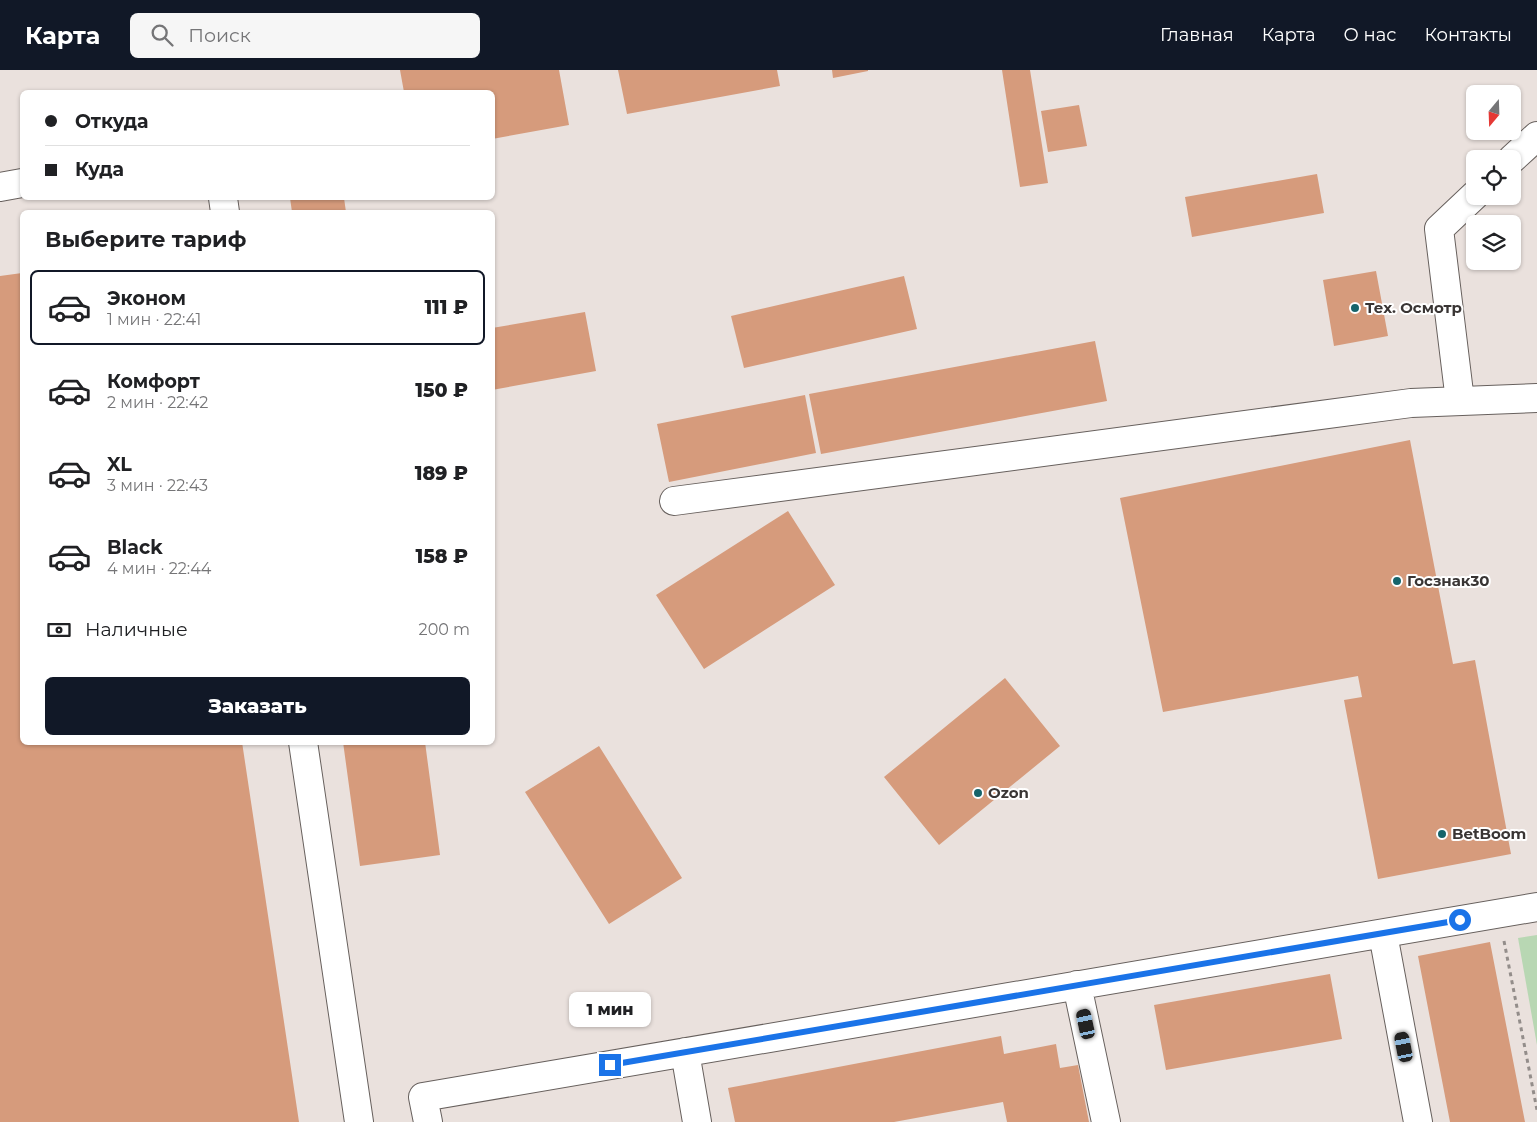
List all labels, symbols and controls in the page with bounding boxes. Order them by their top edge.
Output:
search box [130,13,480,58]
text: Карта [25,21,100,50]
icon: search [148,21,176,49]
text: Поиск [188,24,251,47]
text: Главная [1160,24,1234,46]
text: Карта [1262,24,1316,46]
text: О нас [1344,24,1396,46]
text: Контакты [1424,24,1512,46]
north arrow [1466,85,1521,140]
map controls [1466,85,1521,270]
text: Откуда [75,110,149,133]
button: locate [1466,150,1521,205]
text: Куда [75,158,124,181]
button: layers [1466,215,1521,270]
text: Выберите тариф [45,226,246,253]
icon: car [47,285,92,330]
text: Эконом [107,287,186,310]
text: 111 ₽ [424,296,468,319]
place label: Тех. Осмотр [1365,298,1462,317]
marker: Тех. Осмотр [1349,302,1361,314]
text: 1 мин · 22:41 [107,310,201,329]
icon: car [47,368,92,413]
text: Комфорт [107,370,200,393]
text: 150 ₽ [415,379,468,402]
text: 2 мин · 22:42 [107,393,208,412]
icon: car [47,451,92,496]
text: XL [107,453,132,476]
text: 189 ₽ [415,462,468,485]
text: 3 мин · 22:43 [107,476,208,495]
icon: car [47,534,92,579]
text: Black [107,536,163,559]
text: 158 ₽ [416,545,468,568]
text: 4 мин · 22:44 [107,559,211,578]
place label: Госзнак30 [1407,571,1490,590]
marker: Госзнак30 [1391,575,1403,587]
icon: cash [45,616,73,644]
text: Наличные [85,618,188,641]
text: 200 m [419,620,470,639]
button: Заказать [45,677,470,735]
place label: Ozon [988,783,1029,802]
marker: Ozon [972,787,984,799]
place label: BetBoom [1452,824,1526,843]
marker: BetBoom [1436,828,1448,840]
route start [1449,909,1471,931]
callout: 1 мин [569,992,651,1028]
text: 1 мин [586,1000,634,1019]
car [1075,1008,1096,1040]
car [1393,1031,1414,1063]
route end [599,1054,621,1076]

